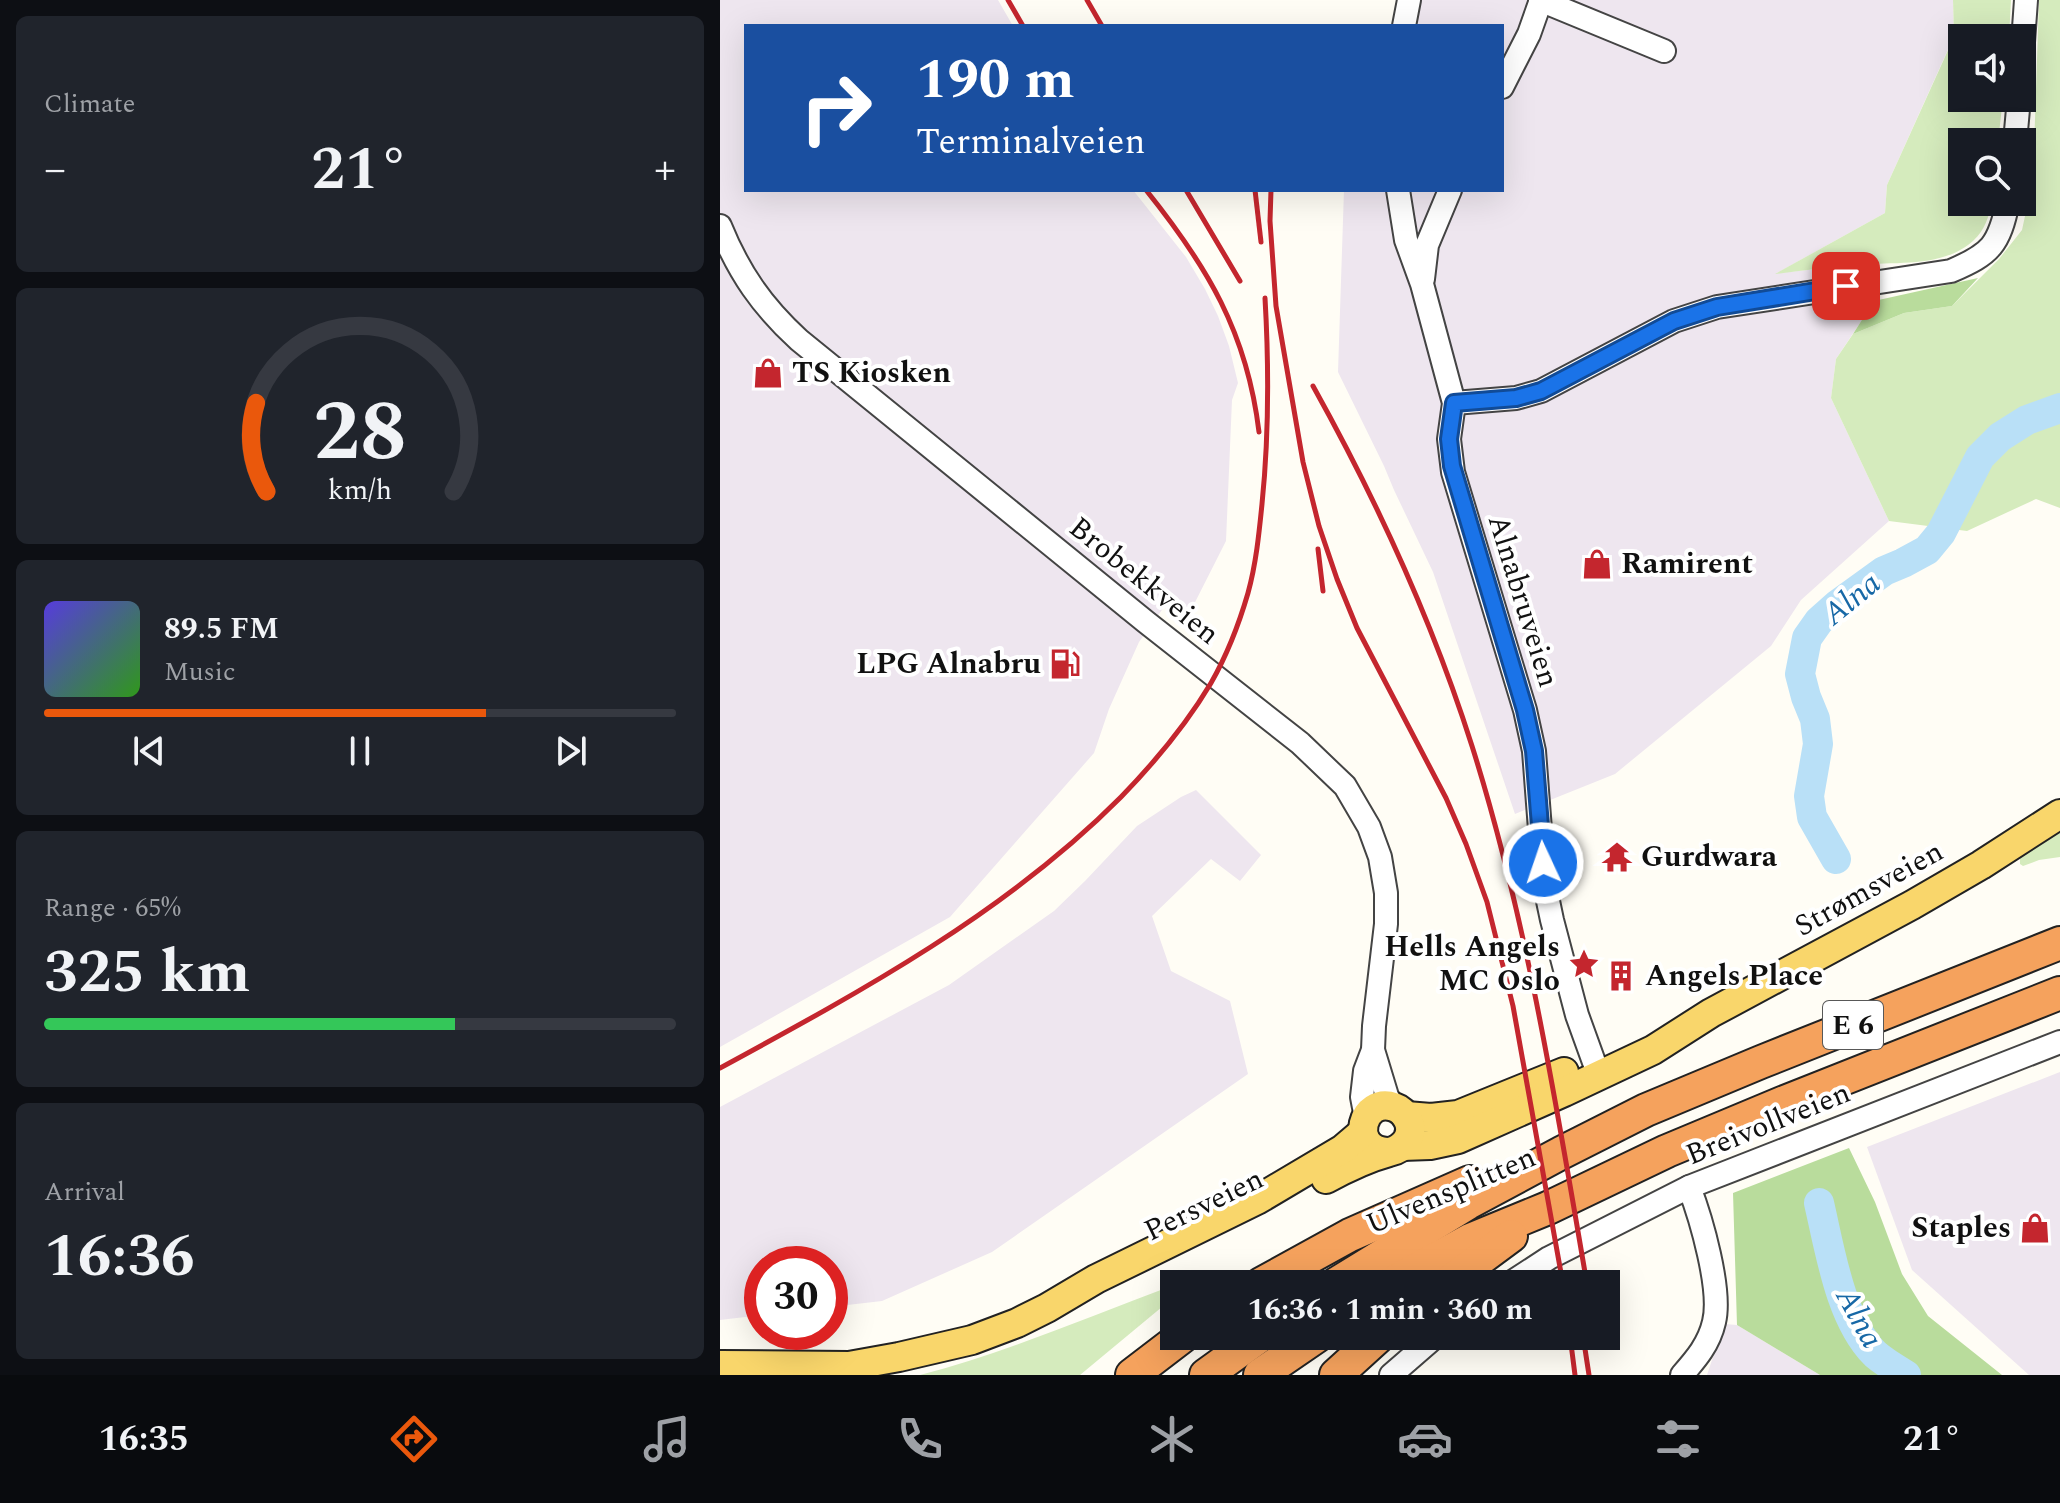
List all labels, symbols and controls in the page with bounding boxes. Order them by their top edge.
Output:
map controls [1948,24,2036,216]
button: sound [1948,24,2036,112]
text: 190 m [916,38,1075,123]
icon: right [784,56,888,160]
text: Climate [44,84,135,124]
text: Terminalveien [916,115,1145,170]
text: 21° [311,124,409,216]
button: search [1948,128,2036,216]
text: − [44,136,66,203]
text: + [654,136,676,203]
pin [1812,252,1880,320]
icon: arrive [1824,264,1868,308]
place label: TS Kiosken [792,350,951,396]
shop icon: TS Kiosken [751,356,785,390]
text: 28 [313,369,407,496]
text: km/h [328,469,392,512]
street label: Brobekkveien [1059,506,1229,656]
street label: Alnabruveien [1475,509,1571,693]
place label: Ramirent [1621,541,1753,587]
shop icon: Ramirent [1580,547,1614,581]
water label: Alna [1811,560,1892,639]
text: 89.5 FM [164,606,279,652]
place label: LPG Alnabru [856,641,1041,687]
fuel station icon: LPG Alnabru [1048,647,1082,681]
text: Music [164,652,235,692]
icon: previous [127,729,171,773]
icon: pause [338,729,382,773]
icon: next [549,729,593,773]
position arrow [1501,821,1585,905]
street label: Strømsveien [1786,829,1952,949]
place label: Gurdwara [1641,834,1778,880]
temple icon: Gurdwara [1600,840,1634,874]
text: Range · 65% [44,888,181,928]
place label: Hells Angels MC Oslo [1384,924,1560,1004]
text: 325 km [44,927,250,1019]
place icon: Hells Angels MC Oslo [1567,947,1601,981]
place label: Angels Place [1645,953,1823,999]
building icon: Angels Place [1604,959,1638,993]
road number: E 6 [1823,1001,1883,1049]
street label: Breivollveien [1679,1070,1857,1178]
street label: Ulvensplitten [1359,1135,1543,1247]
street label: Persveien [1136,1156,1272,1254]
text: Arrival [44,1172,125,1212]
place label: Staples [1911,1205,2011,1251]
text: 16:36 [44,1211,195,1303]
shop icon: Staples [2018,1211,2052,1245]
speed limit sign: 30 [744,1246,848,1350]
water label: Alna [1822,1278,1896,1357]
text: 16:36 · 1 min · 360 m [1247,1287,1533,1333]
icon: directions [386,1411,442,1467]
icon: music [639,1411,695,1467]
icon: phone [892,1411,948,1467]
icon: climate [1144,1411,1200,1467]
icon: car [1397,1411,1453,1467]
icon: filters [1650,1411,1706,1467]
text: 16:35 [98,1412,189,1467]
text: 21° [1903,1412,1962,1467]

